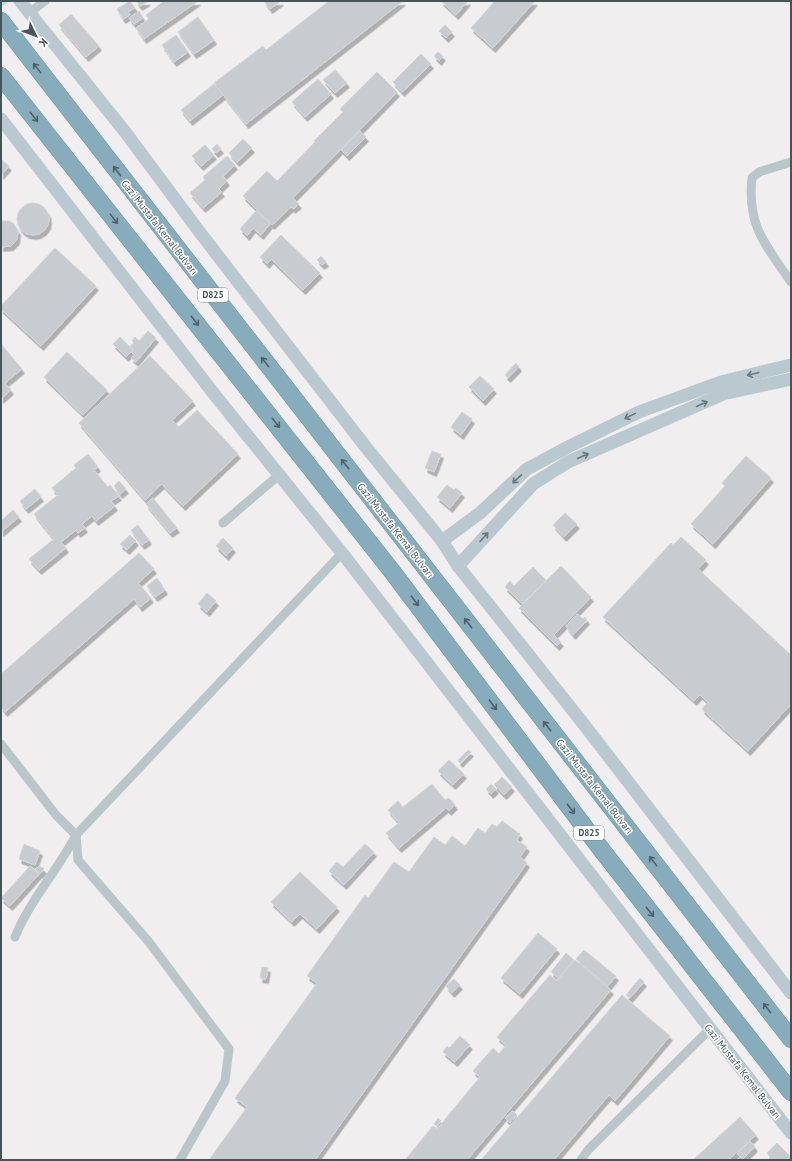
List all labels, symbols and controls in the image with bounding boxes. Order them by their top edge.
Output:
north arrow [16,16,56,56]
text: K [36,36,51,50]
one-way arrow [32,63,41,74]
one-way arrow [30,112,38,123]
one-way arrow [112,165,121,176]
street label: Gazi Mustafa Kemal Bulvarı [118,177,201,277]
one-way arrow [110,214,119,225]
road number: D825 [198,288,228,302]
one-way arrow [191,316,199,327]
one-way arrow [261,356,270,367]
one-way arrow [747,371,760,379]
one-way arrow [696,400,708,407]
one-way arrow [625,413,637,420]
one-way arrow [271,418,280,429]
one-way arrow [576,451,588,459]
one-way arrow [341,459,349,470]
one-way arrow [512,474,522,483]
street label: Gazi Mustafa Kemal Bulvarı [354,480,437,580]
one-way arrow [479,532,488,542]
one-way arrow [411,595,419,606]
one-way arrow [463,618,472,629]
one-way arrow [489,699,497,710]
one-way arrow [543,720,552,731]
street label: Gazi Mustafa Kemal Bulvarı [553,736,636,836]
one-way arrow [567,803,575,814]
road number: D825 [574,826,604,840]
one-way arrow [649,856,657,867]
one-way arrow [646,906,654,917]
one-way arrow [763,1003,771,1014]
street label: Gazi Mustafa Kemal Bulvarı [701,1021,784,1121]

